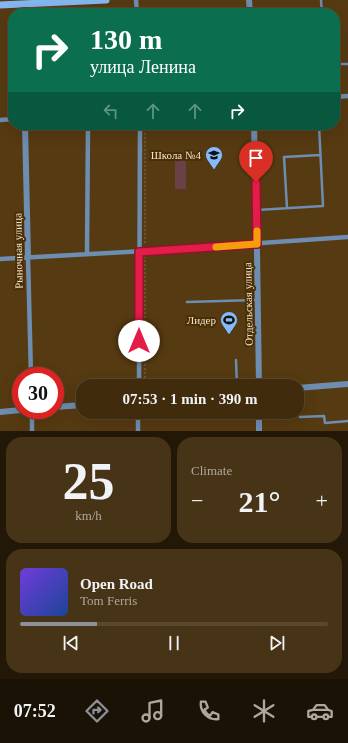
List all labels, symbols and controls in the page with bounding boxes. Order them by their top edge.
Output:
icon: right [24,24,76,76]
text: 130 m [90,24,162,55]
text: улица Ленина [90,57,196,77]
icon: left [100,100,122,122]
icon: ahead [142,100,164,122]
icon: ahead [184,100,206,122]
icon: right [226,100,248,122]
pin [239,141,273,182]
school or university icon: Школа №4 [204,145,224,170]
icon: arrive [245,147,267,169]
place label: Школа №4 [151,149,201,161]
street label: Рыночная улица [11,213,25,289]
street label: Отдельская улица [241,262,255,346]
sports icon: Лидер [219,310,239,335]
place label: Лидер [187,314,216,326]
position arrow [118,320,160,362]
speed limit sign: 30 [12,367,64,419]
text: 07:53 · 1 min · 390 m [123,391,258,407]
text: 25 [63,453,115,510]
text: Climate [191,463,232,478]
text: 21° [239,485,281,518]
text: − [191,488,203,513]
text: + [316,488,328,513]
text: km/h [75,508,102,523]
text: Open Road [80,576,153,592]
text: Tom Ferris [80,593,137,608]
icon: previous [60,632,82,654]
icon: pause [163,632,185,654]
icon: next [266,632,288,654]
icon: directions [83,697,111,725]
icon: music [139,697,167,725]
icon: phone [195,697,223,725]
icon: climate [250,697,278,725]
icon: car [306,697,334,725]
text: 07:52 [14,701,56,721]

